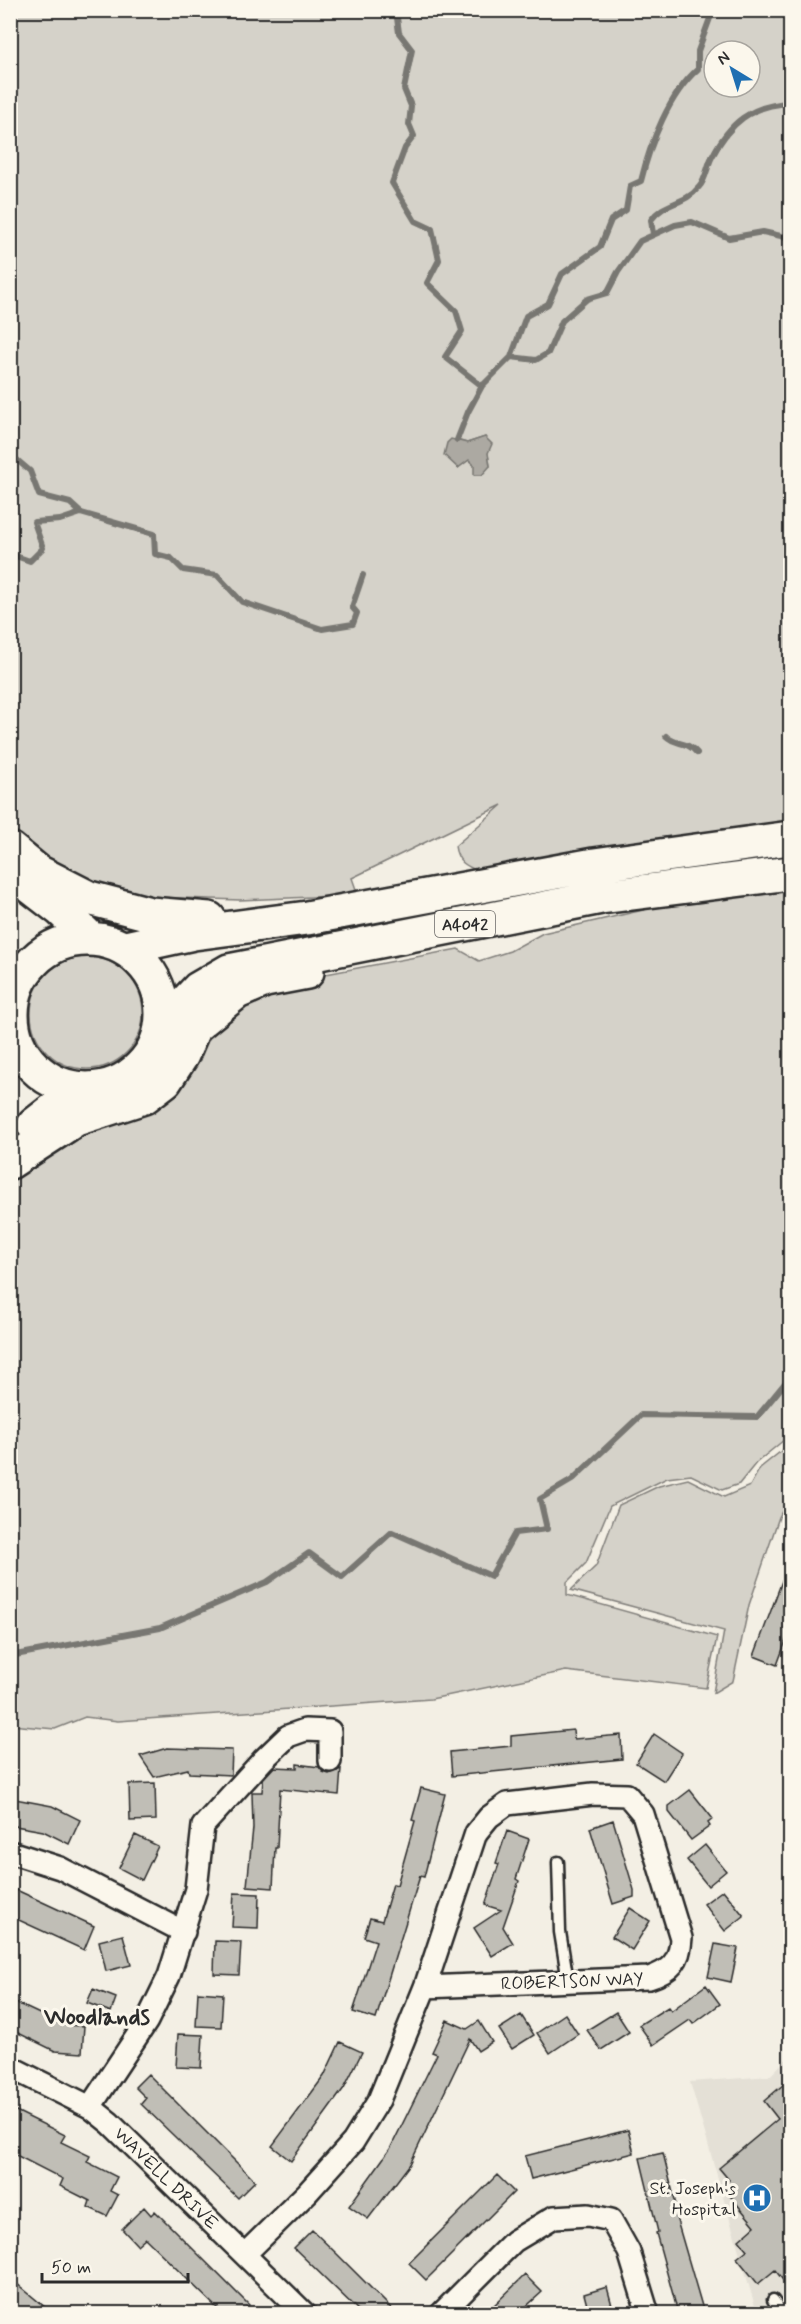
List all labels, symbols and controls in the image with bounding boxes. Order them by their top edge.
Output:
north arrow [702,39,762,99]
text: N [713,47,734,70]
road number: A4042 [435,911,495,937]
street label: ROBERTSON WAY [500,1968,644,1996]
district label: Woodlands [43,2002,150,2033]
street label: WAVELL DRIVE [108,2122,223,2236]
place label: St. Joseph's Hospital [649,2177,736,2222]
hospital icon: St. Joseph's Hospital [741,2182,773,2214]
scale bar [42,2246,188,2284]
text: 50 m [51,2256,91,2280]

